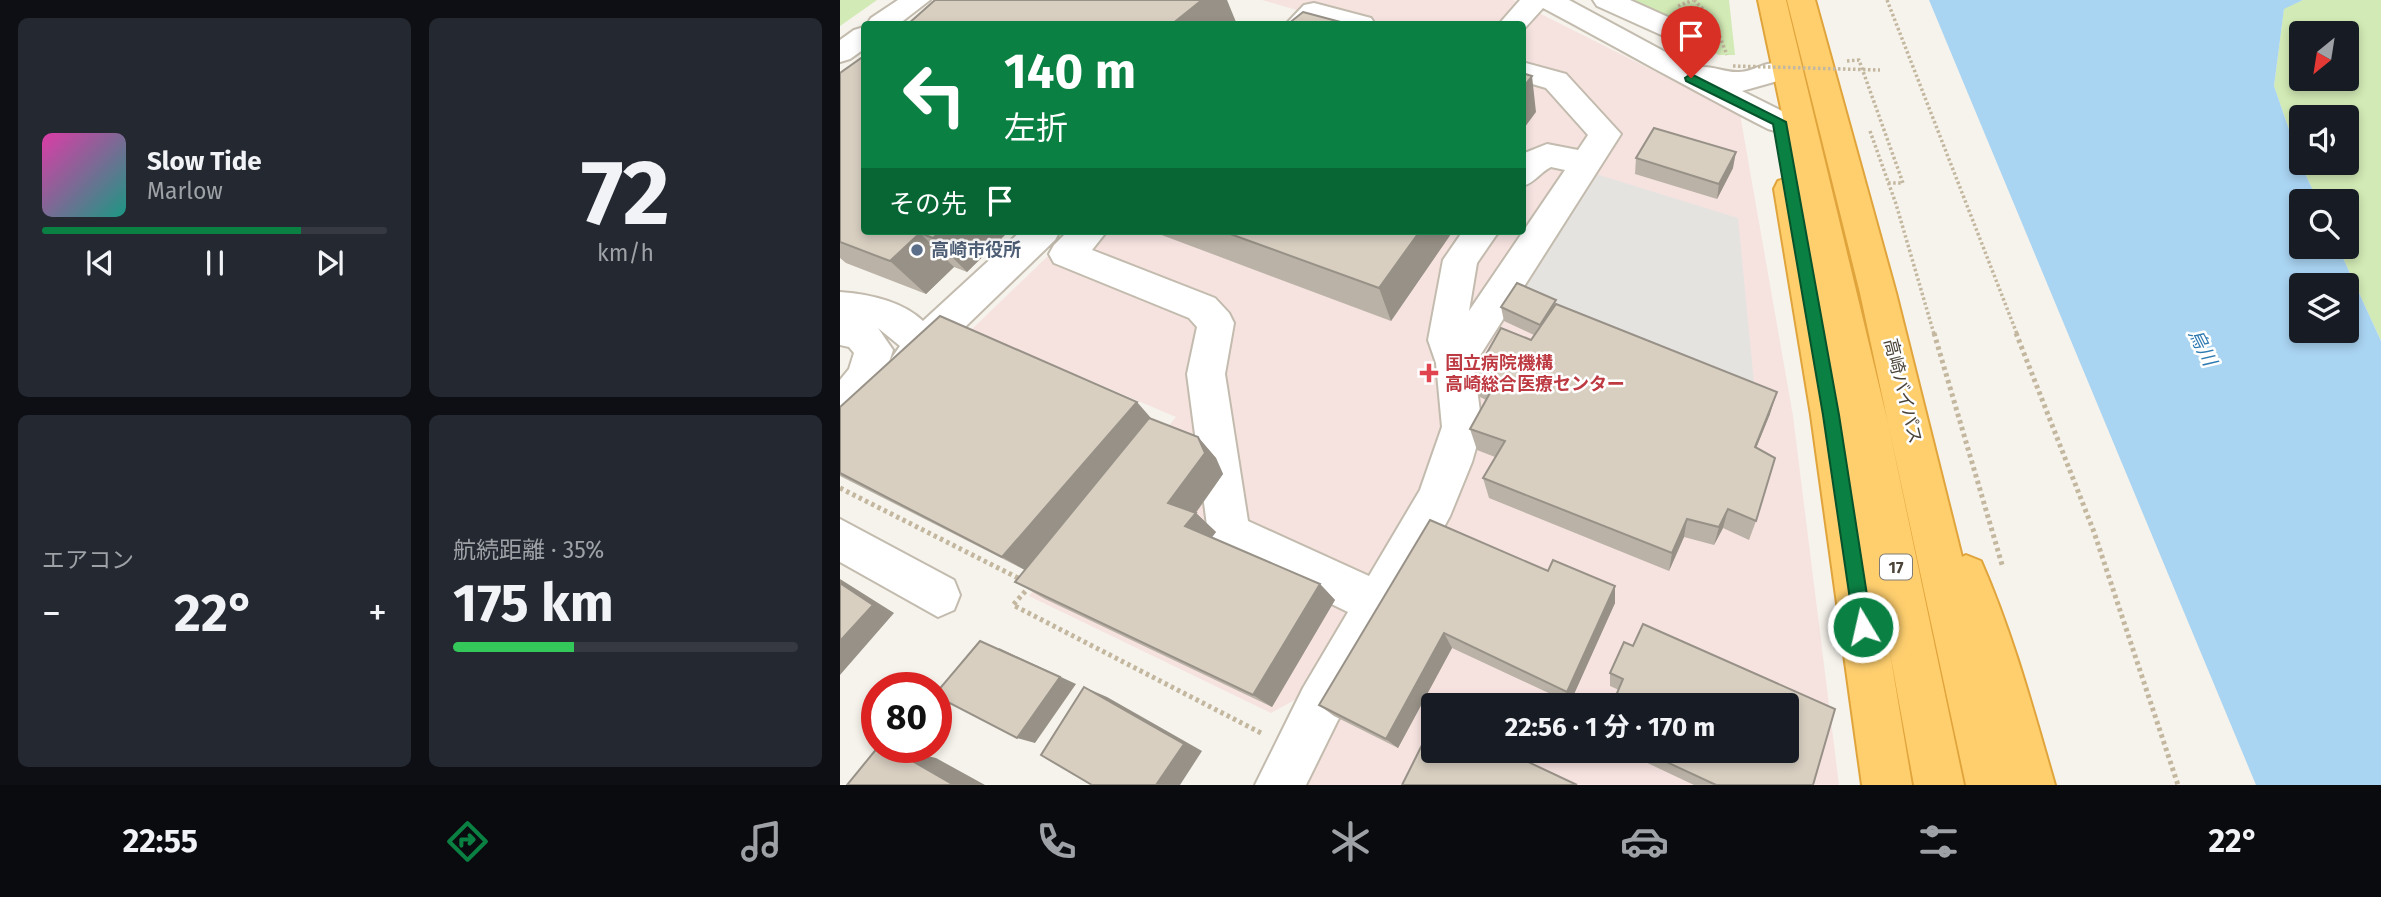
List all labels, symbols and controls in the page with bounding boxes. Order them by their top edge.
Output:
pin [1661,6,1721,78]
icon: arrive [1672,17,1710,55]
north arrow [2289,21,2359,91]
map controls [2289,21,2359,343]
text: 140 m [1004,42,1136,101]
icon: left [889,49,980,140]
button: sound [2289,105,2359,175]
text: 左折 [1004,109,1068,147]
text: 72 [581,139,670,248]
text: Slow Tide [147,146,262,177]
text: Marlow [147,177,223,205]
icon: arrive [981,182,1019,220]
text: その先 [889,189,967,220]
button: search [2289,189,2359,259]
text: km/h [597,239,654,267]
place label: 高崎市役所 [931,239,1021,261]
marker: 高崎市役所 [909,242,925,258]
icon: previous [81,244,119,282]
icon: pause [196,244,234,282]
icon: next [311,244,349,282]
button: layers [2289,273,2359,343]
water label: 烏川 [2184,325,2222,371]
street label: 高崎バイパス [1879,336,1927,446]
place label: 国立病院機構 高崎総合医療センター [1445,352,1625,395]
marker: 国立病院機構 高崎総合医療センター [1419,363,1439,383]
text: 航続距離 · 35% [453,536,604,564]
text: エアコン [42,546,134,574]
road number: 17 [1880,554,1912,580]
text: 175 km [453,572,614,635]
text: 22° [174,582,255,645]
text: − [42,590,61,636]
text: + [368,590,387,636]
position arrow [1826,590,1900,664]
speed limit sign: 80 [861,672,952,763]
text: 22:56 · 1 分 · 170 m [1505,712,1715,743]
icon: directions [443,817,492,866]
icon: music [737,817,786,866]
icon: phone [1032,817,1081,866]
icon: climate [1326,817,1375,866]
icon: car [1620,817,1669,866]
icon: filters [1914,817,1963,866]
text: 22:55 [123,822,198,860]
text: 22° [2209,822,2258,860]

